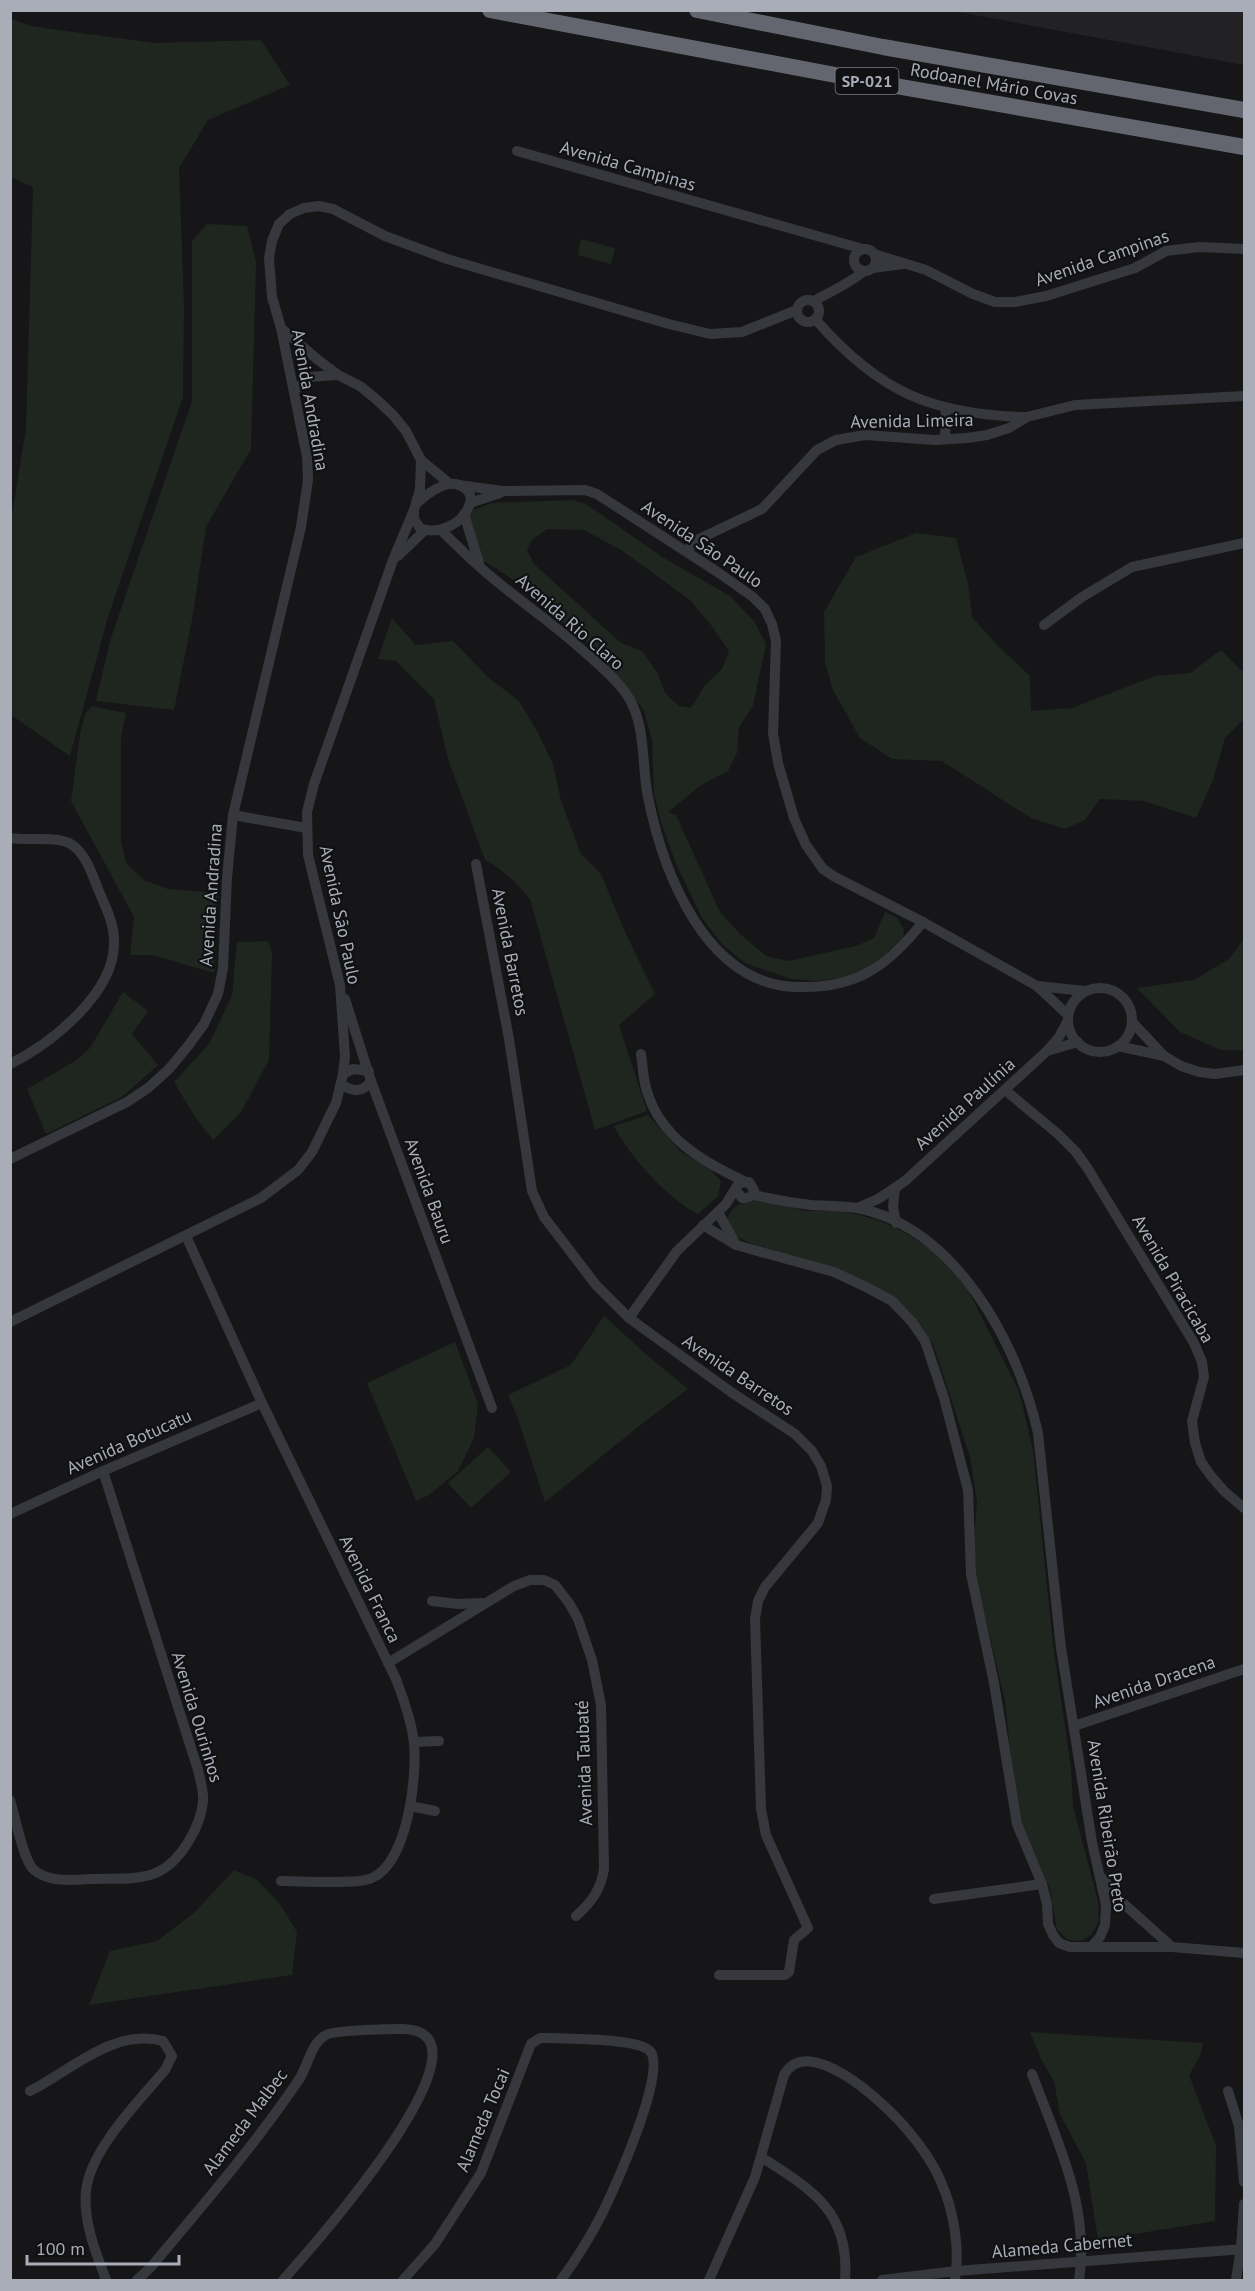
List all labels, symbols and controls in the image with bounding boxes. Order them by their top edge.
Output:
street label: Rodoanel Mário Covas [909,57,1080,110]
road number: SP-021 [836,68,898,94]
street label: Avenida Campinas [558,135,699,196]
street label: Avenida Campinas [1032,224,1172,291]
street label: Avenida Andradina [287,327,334,473]
street label: Avenida Limeira [850,408,974,433]
street label: Avenida São Paulo [637,494,767,593]
street label: Avenida Rio Claro [512,568,629,675]
street label: Avenida Andradina [194,823,227,967]
street label: Avenida São Paulo [315,843,366,986]
street label: Avenida Barretos [487,886,534,1018]
street label: Avenida Paulínia [910,1052,1020,1155]
street label: Avenida Bauru [400,1135,459,1247]
street label: Avenida Piracicaba [1127,1211,1219,1347]
street label: Avenida Barretos [678,1329,798,1420]
street label: Avenida Botucatu [63,1404,195,1479]
street label: Avenida Franca [334,1531,406,1646]
street label: Avenida Ourinhos [167,1649,228,1785]
street label: Avenida Dracena [1090,1650,1218,1713]
street label: Avenida Taubaté [570,1700,597,1826]
street label: Avenida Ribeirão Preto [1082,1738,1133,1914]
street label: Alameda Malbec [197,2064,292,2179]
street label: Alameda Tocai [450,2064,515,2175]
scale bar [27,2228,178,2266]
street label: Alameda Cabernet [991,2228,1133,2263]
text: 100 m [36,2237,85,2260]

